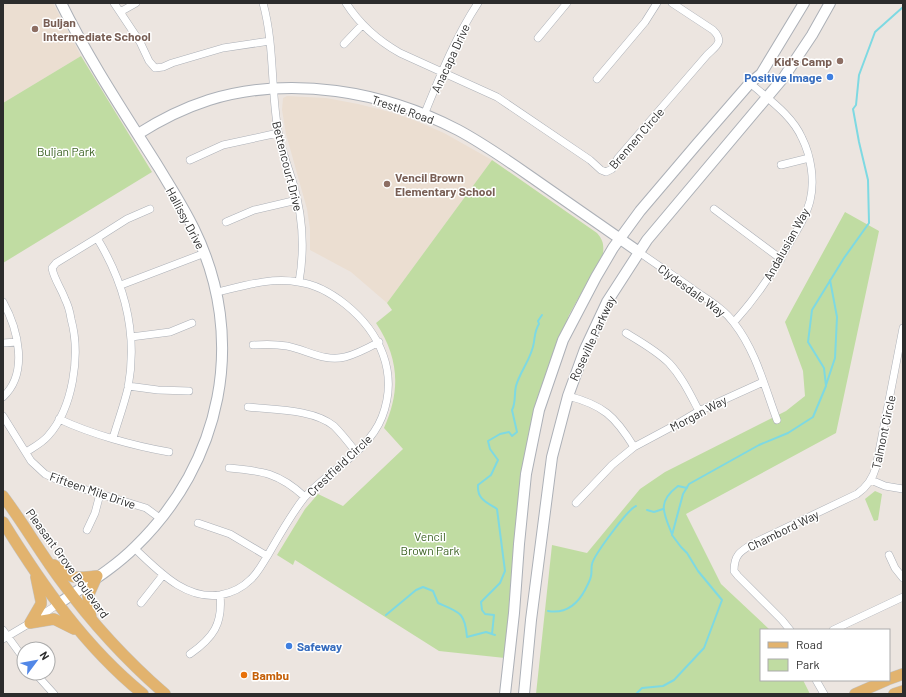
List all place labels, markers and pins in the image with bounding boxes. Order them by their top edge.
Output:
place label: Buljan Intermediate School [43,15,151,43]
marker: Buljan Intermediate School [30,24,40,34]
place label: Kid's Camp [774,54,832,68]
marker: Kid's Camp [835,56,845,66]
place label: Positive Image [744,70,822,84]
marker: Positive Image [825,72,835,82]
place label: Vencil Brown Elementary School [395,170,495,198]
marker: Vencil Brown Elementary School [382,179,392,189]
place label: Safeway [297,639,342,653]
marker: Safeway [284,641,294,651]
place label: Bambu [252,668,289,682]
marker: Bambu [239,670,249,680]

